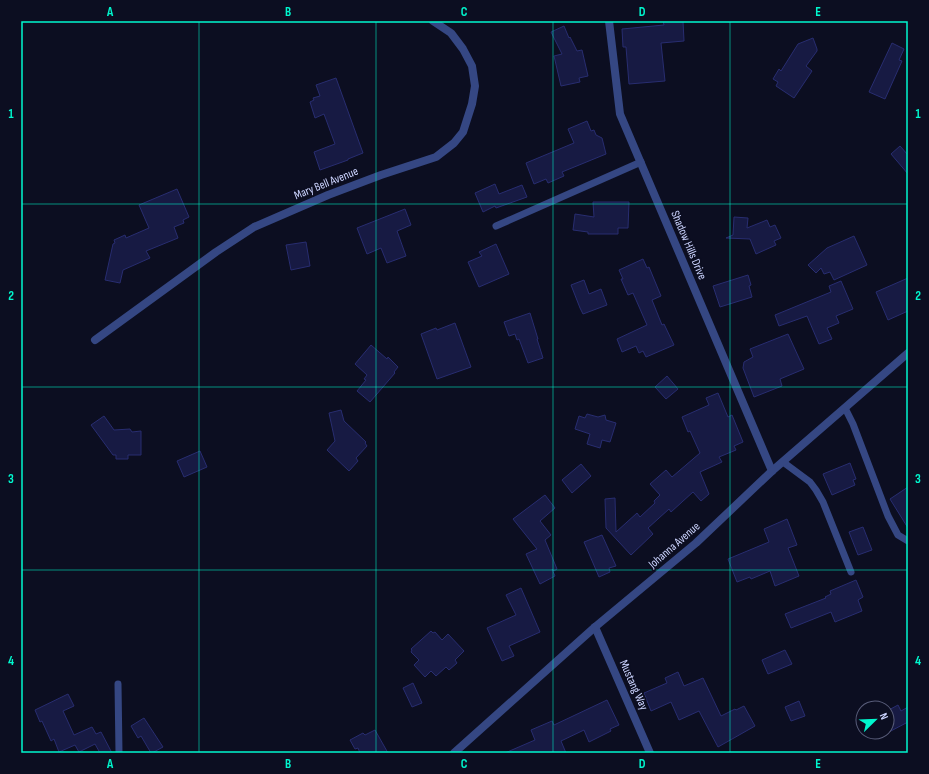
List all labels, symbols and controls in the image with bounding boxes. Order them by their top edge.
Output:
text: A [106,4,114,20]
text: B [285,4,291,20]
text: C [461,4,468,20]
text: D [639,4,646,20]
text: E [815,4,821,20]
text: 1 [8,106,14,122]
text: 1 [915,106,921,122]
street label: Mary Bell Avenue [292,164,361,203]
street label: Shadow Hills Drive [667,208,710,282]
text: 2 [8,288,14,304]
text: 2 [915,288,921,304]
text: 3 [8,471,14,487]
text: 3 [915,471,921,487]
street label: Johanna Avenue [645,519,703,572]
text: 4 [8,653,14,669]
text: 4 [915,653,921,669]
street label: Mustang Way [616,658,651,713]
north arrow [855,700,895,740]
text: N [877,711,891,722]
text: A [106,756,114,772]
text: B [285,756,291,772]
text: C [461,756,468,772]
text: D [639,756,646,772]
text: E [815,756,821,772]

